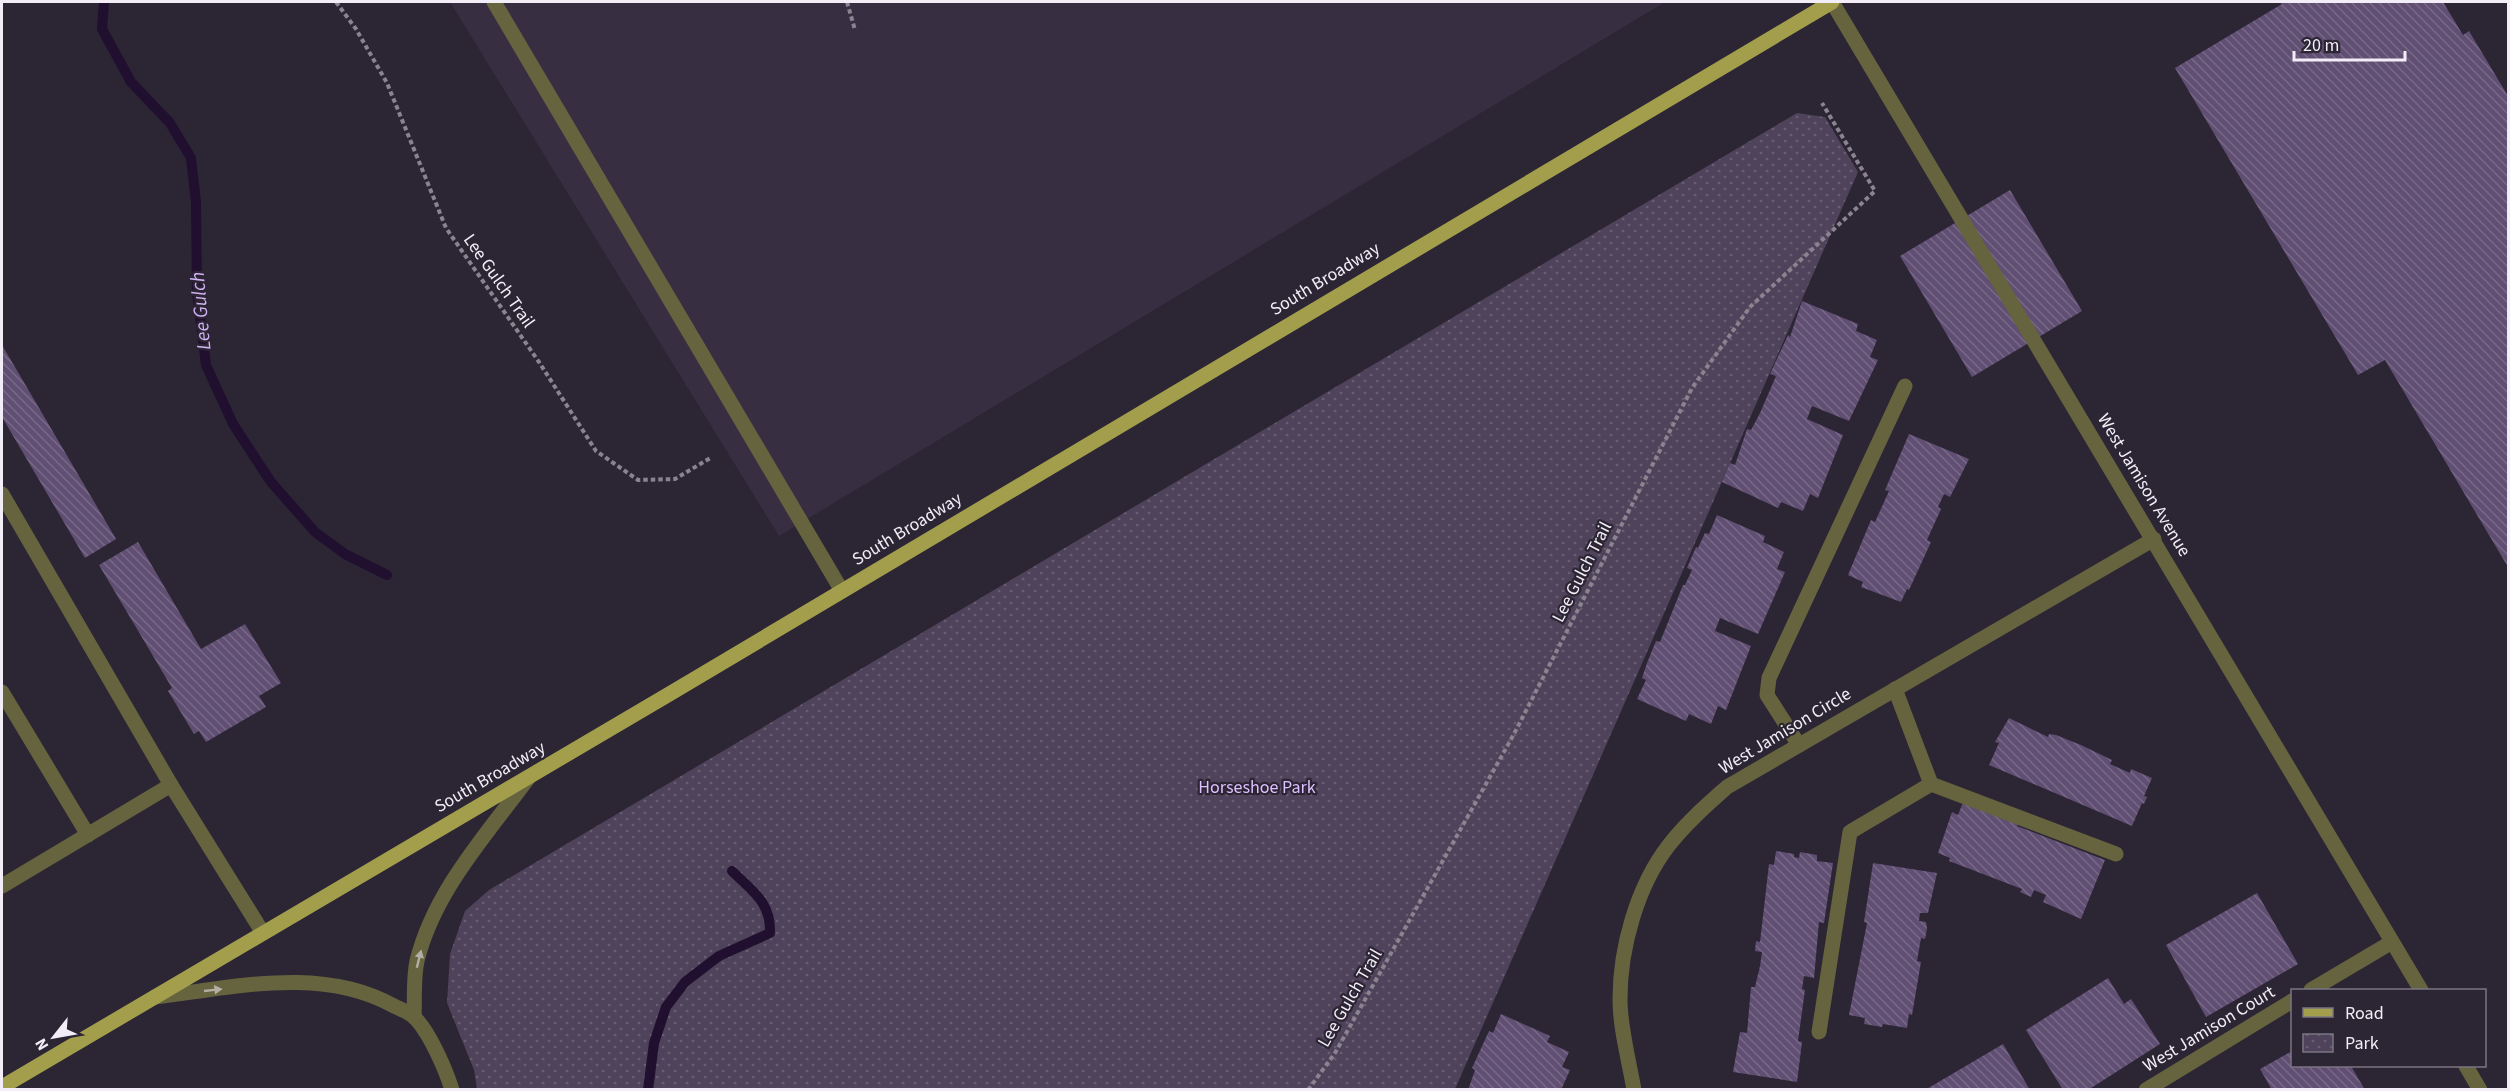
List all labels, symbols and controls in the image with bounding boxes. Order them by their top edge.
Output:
scale bar [2294,24,2405,62]
text: 20 m [2303,33,2339,58]
street label: Lee Gulch Trail [457,229,541,333]
street label: South Broadway [1265,236,1385,322]
water label: Lee Gulch [184,271,218,351]
street label: West Jamison Avenue [2091,409,2197,561]
street label: South Broadway [847,486,967,572]
street label: Lee Gulch Trail [1546,517,1618,627]
street label: West Jamison Circle [1714,682,1856,780]
street label: South Broadway [430,735,550,819]
park label: Horseshoe Park [1198,775,1316,800]
street label: Lee Gulch Trail [1312,944,1388,1052]
one-way arrow [414,950,424,968]
street label: West Jamison Court [2138,980,2280,1078]
one-way arrow [204,986,223,995]
legend [2291,989,2486,1067]
text: Road [2345,1001,2384,1026]
north arrow [24,1007,84,1067]
text: Park [2345,1031,2379,1056]
text: N [30,1034,54,1054]

